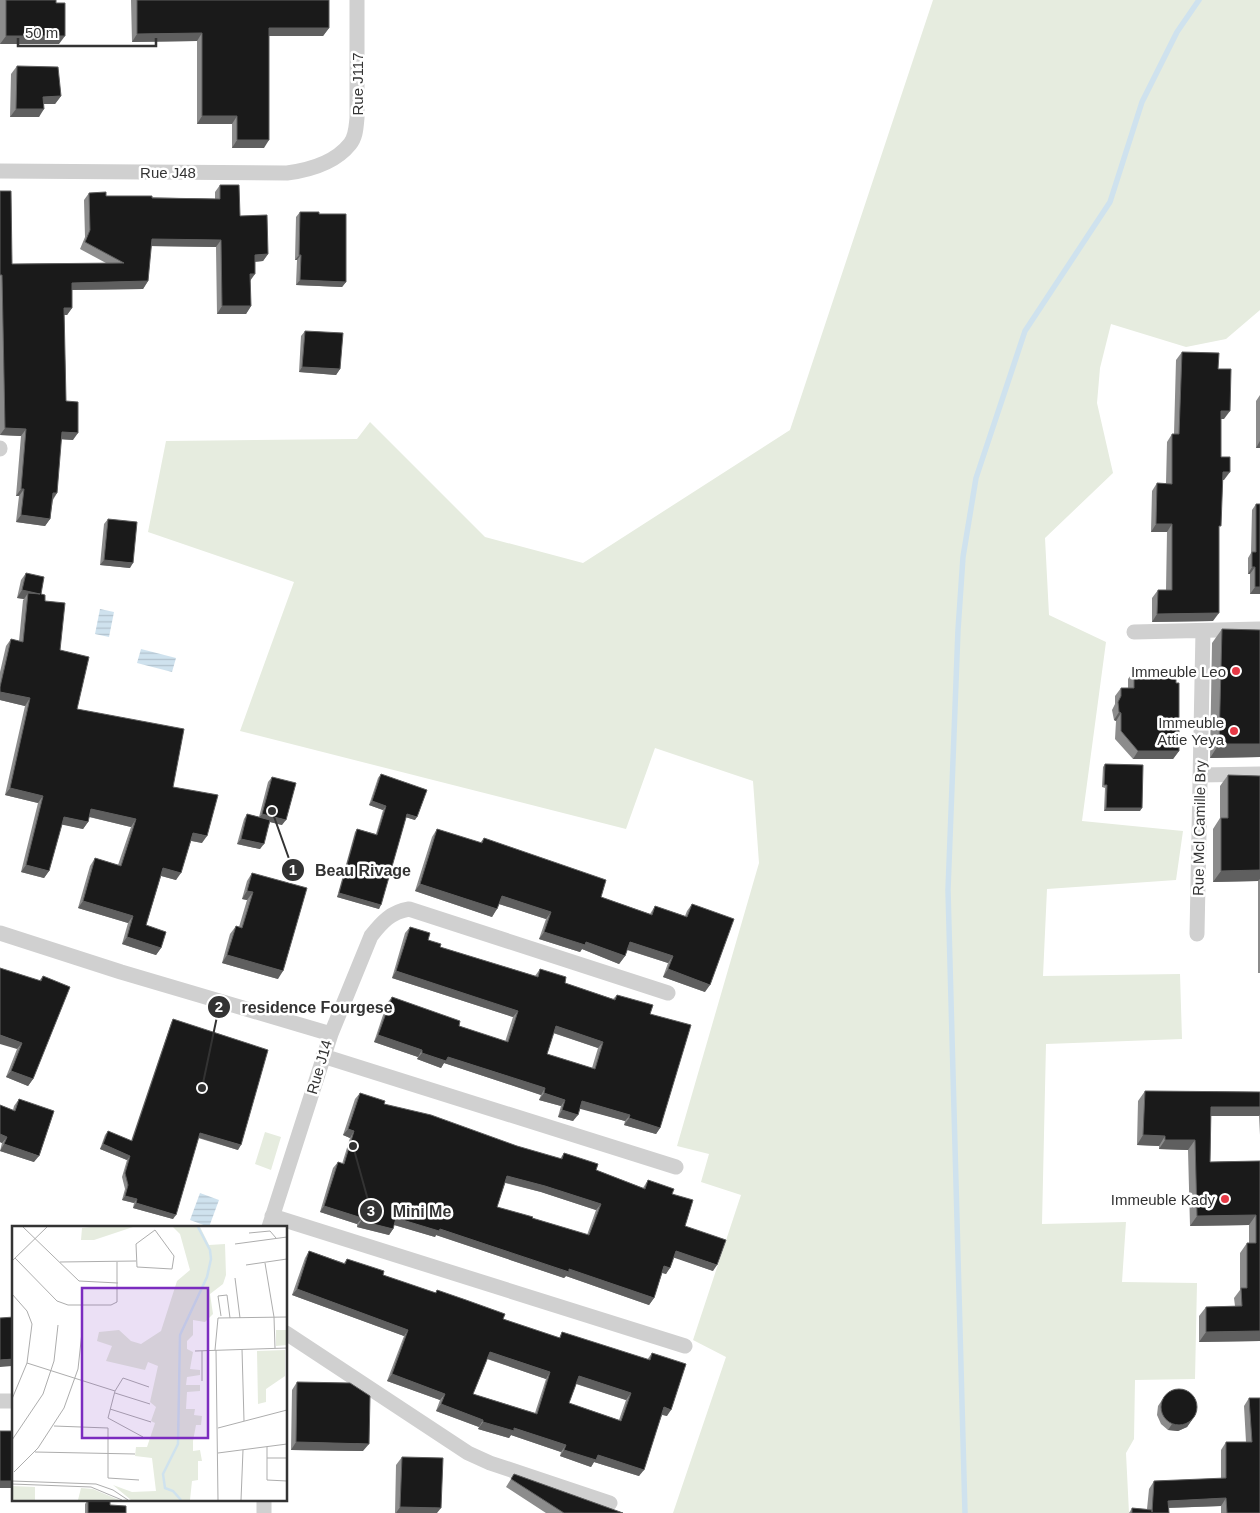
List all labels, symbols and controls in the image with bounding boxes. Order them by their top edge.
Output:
scale bar [18,15,155,47]
text: 50 m [25,24,58,41]
street label: Rue J117 [349,52,366,116]
street label: Rue J48 [140,164,196,181]
place label: Immeuble Leo [1131,663,1226,680]
marker: Immeuble Leo [1230,665,1242,677]
place label: Immeuble Attie Yeya [1157,714,1225,748]
marker: Immeuble Attie Yeya [1228,725,1240,737]
street label: Rue Mcl Camille Bry [1189,759,1209,896]
callout: Beau Rivage [280,854,421,885]
text: 1 [289,861,297,878]
text: Beau Rivage [315,862,411,879]
callout: residence Fourgese [207,991,403,1022]
text: 2 [215,998,223,1015]
text: residence Fourgese [241,999,393,1016]
street label: Rue J14 [303,1038,335,1096]
place label: Immeuble Kady [1111,1191,1215,1208]
marker: Immeuble Kady [1219,1193,1231,1205]
callout: Mini Me [358,1196,462,1227]
text: 3 [367,1202,375,1219]
text: Mini Me [393,1203,451,1220]
inset map [12,1226,288,1500]

